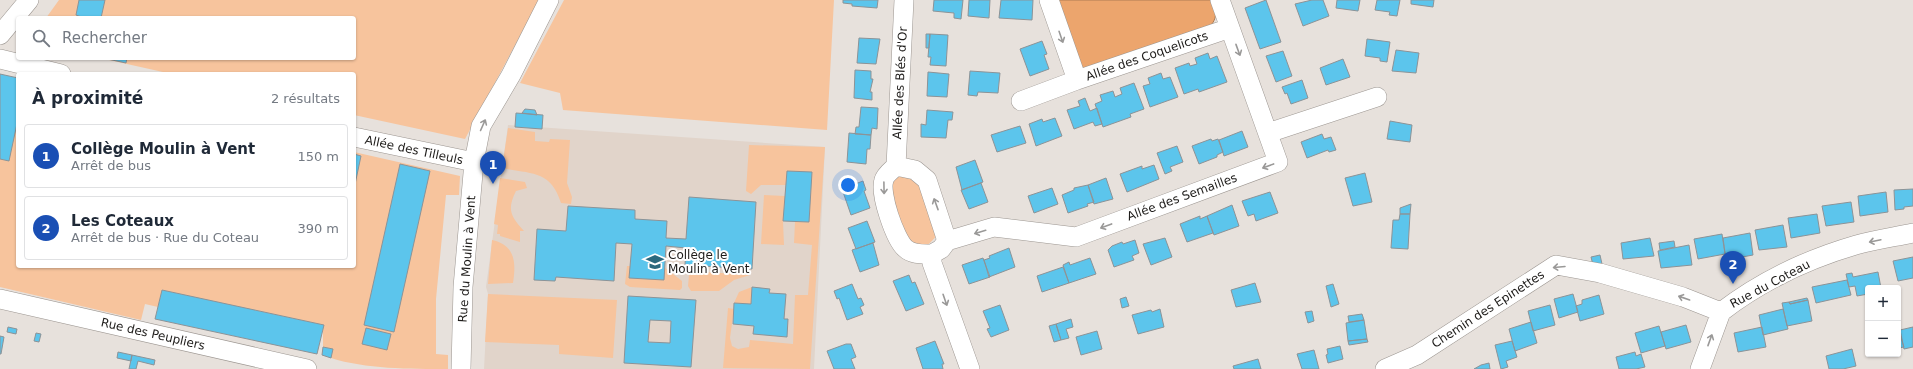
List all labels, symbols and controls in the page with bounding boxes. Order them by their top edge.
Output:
search box [16,16,356,60]
street label: Allée des Blés d'Or [890,26,910,140]
icon: search [30,27,52,49]
street label: Allée des Coquelicots [1084,28,1210,84]
text: Rechercher [62,29,147,47]
one-way arrow [1058,30,1066,42]
one-way arrow [1234,43,1242,55]
text: À proximité [32,88,143,108]
text: 2 résultats [271,91,340,106]
one-way arrow [480,119,487,131]
street label: Allée des Tilleuls [364,133,464,167]
text: Collège Moulin à Vent [71,140,255,158]
text: 1 [41,149,51,164]
text: 150 m [297,149,339,164]
pin: 1 [480,151,506,184]
text: Arrêt de bus [71,158,151,173]
one-way arrow [1262,162,1274,170]
street label: Allée des Semailles [1125,171,1239,223]
your location [838,175,858,195]
one-way arrow [880,181,888,194]
street label: Rue du Moulin à Vent [456,195,478,323]
one-way arrow [931,199,939,211]
text: Les Coteaux [71,212,174,230]
text: 2 [41,221,51,236]
text: 390 m [297,221,339,236]
one-way arrow [1101,222,1113,230]
one-way arrow [973,229,986,236]
text: Arrêt de bus · Rue du Coteau [71,230,259,245]
one-way arrow [1869,238,1882,246]
place label: Collège le Moulin à Vent [668,248,750,276]
pin: 2 [1720,251,1746,284]
school or university icon: Collège le Moulin à Vent [645,252,665,272]
street label: Rue du Coteau [1728,257,1812,311]
one-way arrow [1553,263,1566,270]
street label: Chemin des Epinettes [1429,267,1547,351]
map controls [1865,285,1901,357]
button: + [1865,285,1901,321]
one-way arrow [942,293,949,306]
one-way arrow [1679,293,1691,301]
street label: Rue des Peupliers [100,315,206,353]
button: − [1865,321,1901,357]
one-way arrow [1706,335,1714,347]

